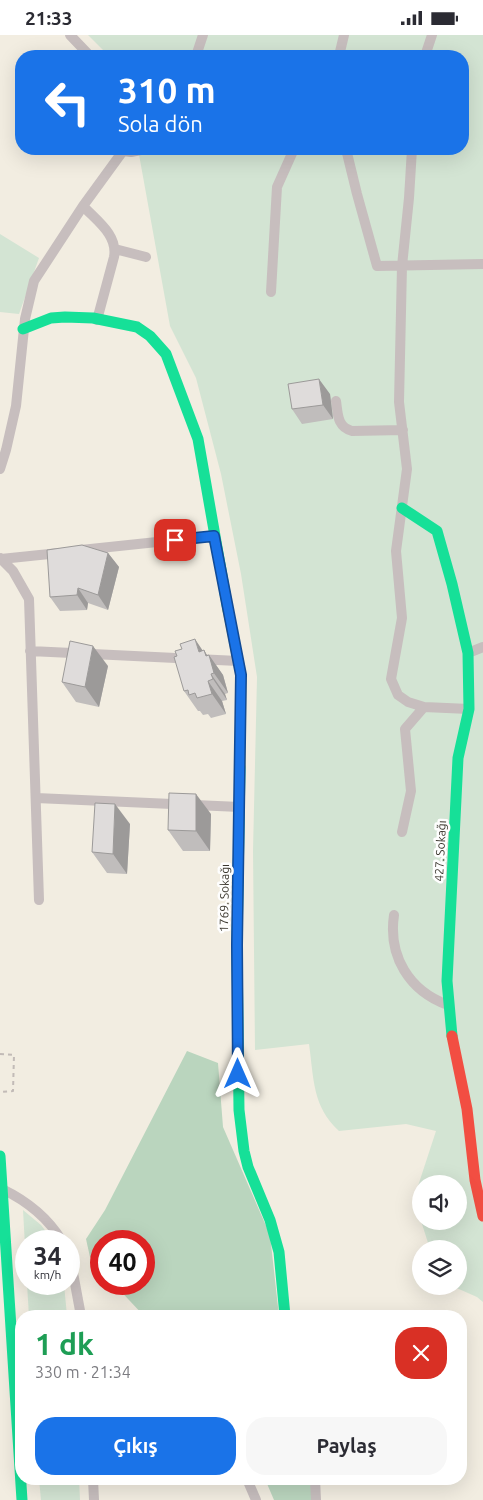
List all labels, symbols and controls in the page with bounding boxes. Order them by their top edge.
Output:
text: 21:33 [25,7,73,29]
icon: left [35,70,100,135]
text: 310 m [118,70,216,110]
text: Sola dön [118,111,203,136]
pin [154,519,196,561]
icon: arrive [161,526,189,554]
street label: 427. Sokağı [432,820,448,882]
street label: 1769. Sokağı [217,864,231,932]
position arrow [211,1047,263,1099]
map controls [412,1175,467,1295]
button: sound [412,1175,467,1230]
speed limit sign: 40 [90,1230,155,1295]
button: layers [412,1240,467,1295]
text: 34 [33,1242,62,1270]
text: km/h [34,1268,61,1281]
text: 1 dk [35,1327,94,1361]
button: close [395,1327,447,1379]
text: 330 m · 21:34 [35,1363,131,1381]
button: Çıkış [35,1417,236,1475]
button: Paylaş [246,1417,447,1475]

